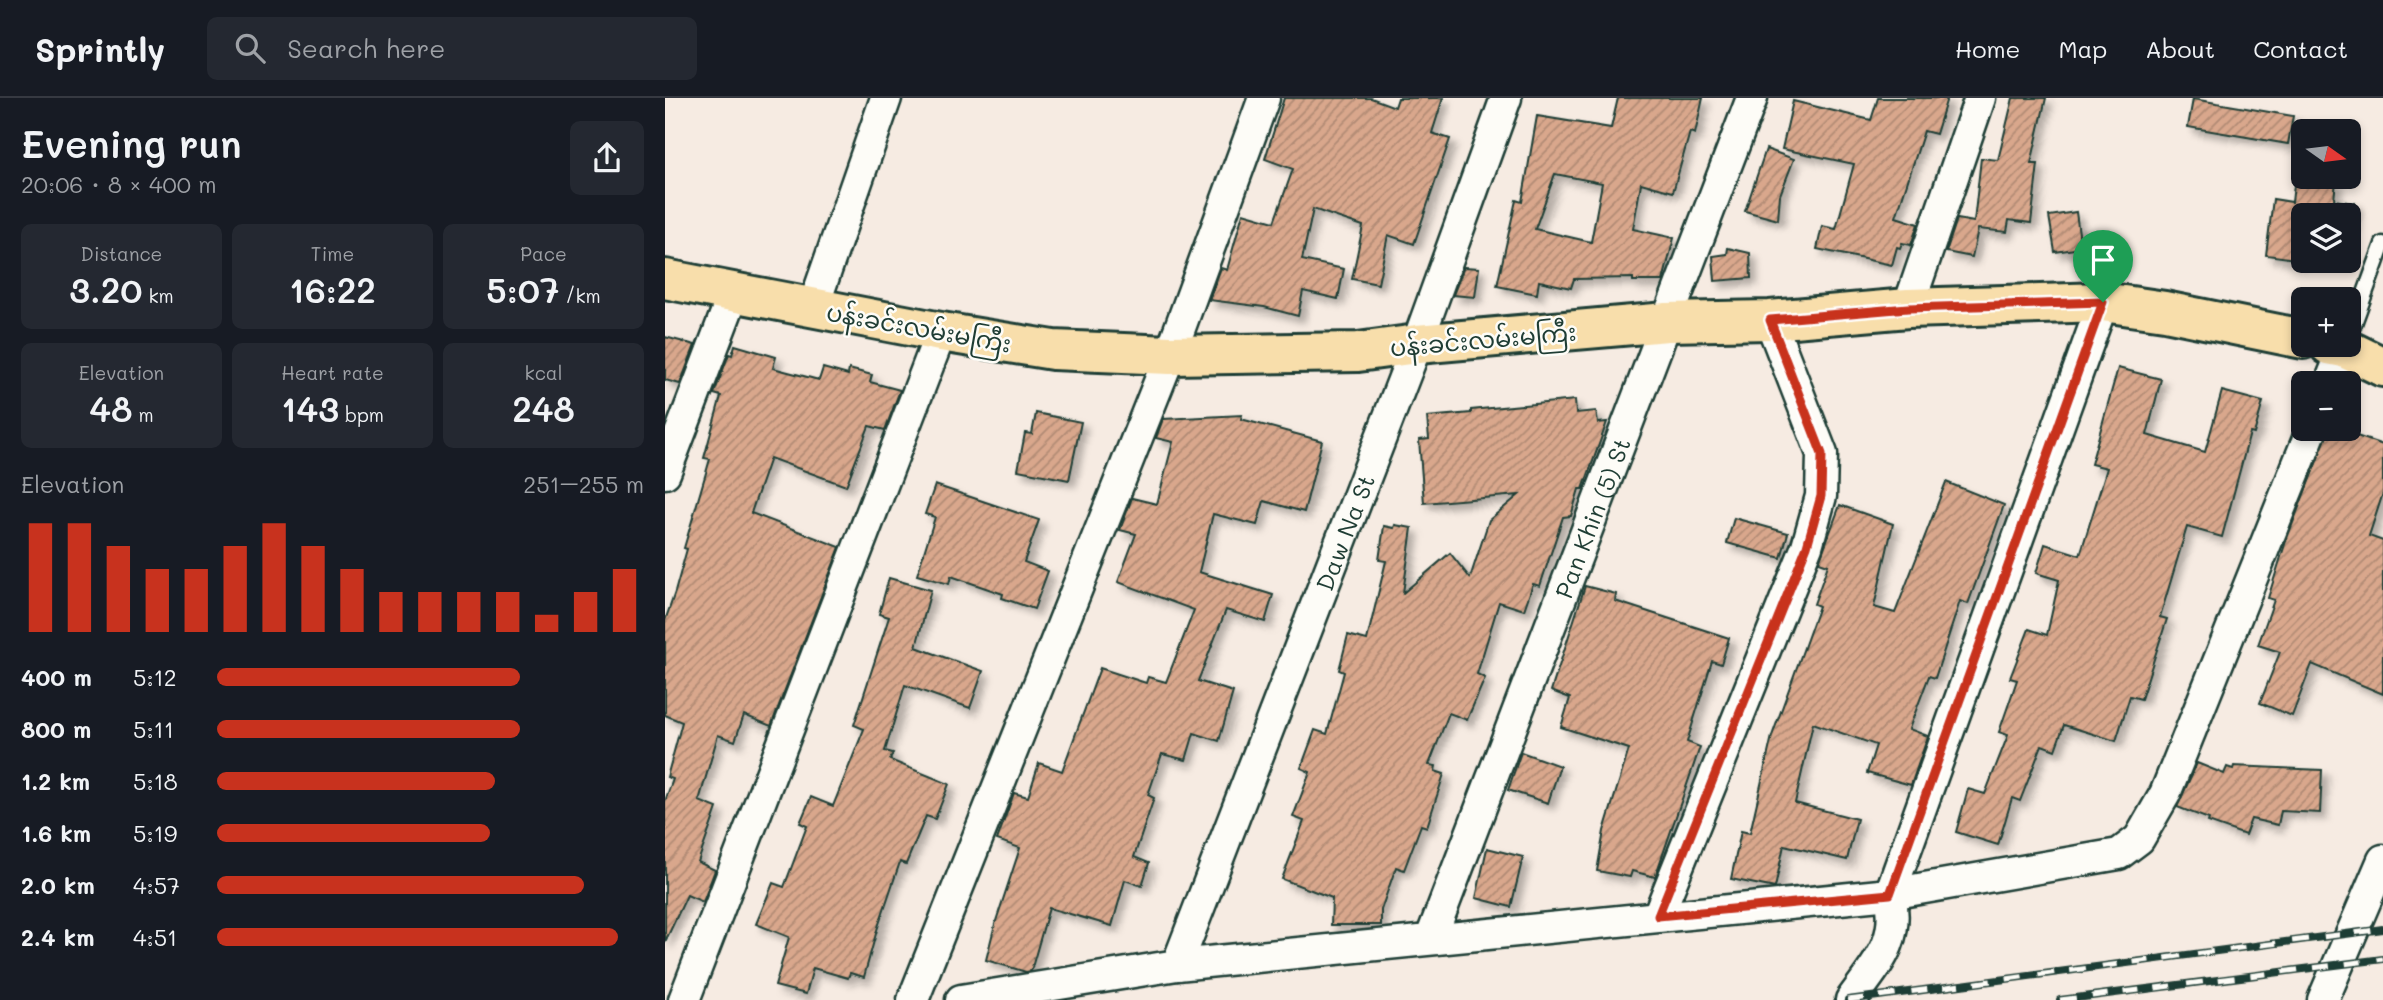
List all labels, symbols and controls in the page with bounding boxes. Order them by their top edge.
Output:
search box [207,17,697,80]
text: Sprintly [35,27,165,70]
icon: search [231,29,269,67]
text: Search here [287,31,445,65]
text: Home [1955,33,2020,64]
text: Map [2058,33,2107,64]
text: About [2145,33,2215,64]
text: Contact [2253,33,2348,64]
text: Evening run [21,118,242,168]
north arrow [2291,119,2361,189]
map controls [2291,119,2361,441]
button: share [570,121,644,195]
text: 20:06 · 8 × 400 m [21,169,217,199]
button: layers [2291,203,2361,273]
pin [2073,230,2133,302]
text: Distance [81,241,162,266]
text: Time [311,241,354,266]
text: Pace [520,241,567,266]
icon: arrive [2084,241,2122,279]
text: 3.20 [69,266,142,312]
text: 16:22 [289,266,376,312]
text: 5:07 [486,266,559,312]
text: km [142,283,174,308]
text: /km [559,283,601,308]
button: + [2291,287,2361,357]
street label: ပန်းခင်းလမ်းမကြီး [823,296,1014,363]
street label: ပန်းခင်းလမ်းမကြီး [1389,315,1578,368]
text: Elevation [79,360,164,385]
text: Heart rate [281,360,384,385]
text: kcal [525,360,562,385]
button: − [2291,371,2361,441]
text: 48 [89,385,132,431]
text: 143 [281,385,339,431]
text: 248 [512,385,575,431]
text: m [132,402,154,427]
text: bpm [339,402,384,427]
street label: Pan Khin (5) St [1547,433,1636,602]
text: Elevation [21,469,124,499]
text: 251–255 m [523,469,644,499]
street label: Daw Na St [1308,470,1381,595]
text: 400 m [21,662,92,692]
text: 5:12 [133,662,177,692]
text: 800 m [21,714,91,744]
text: 5:11 [133,714,174,744]
text: 1.2 km [21,766,90,796]
text: 5:18 [133,766,178,796]
text: 1.6 km [21,818,91,848]
text: 5:19 [133,818,177,848]
text: 2.0 km [21,870,95,900]
text: 4:57 [133,870,180,900]
text: 2.4 km [21,922,94,952]
text: 4:51 [133,922,177,952]

